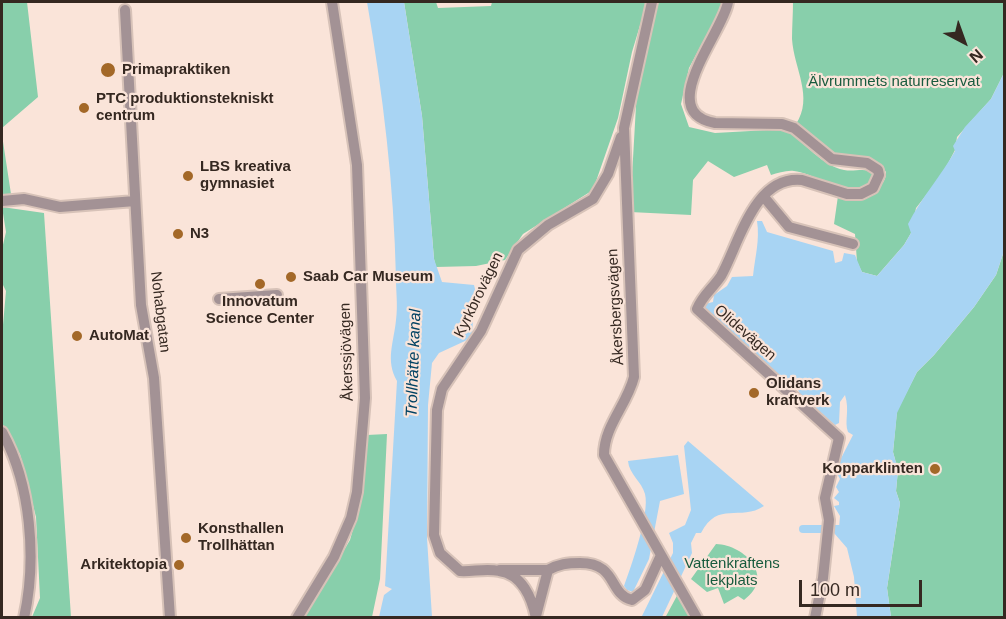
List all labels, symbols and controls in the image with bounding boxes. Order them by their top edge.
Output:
north arrow [934,12,994,72]
text: N [966,46,986,66]
marker: Primapraktiken [99,61,117,79]
place label: Primapraktiken [122,61,230,79]
park label: Älvrummets naturreservat [808,73,980,91]
place label: PTC produktionstekniskt centrum [96,90,274,125]
marker: PTC produktionstekniskt centrum [77,101,91,115]
place label: LBS kreativa gymnasiet [200,158,291,193]
marker: LBS kreativa gymnasiet [181,169,195,183]
place label: N3 [190,225,209,243]
marker: N3 [171,227,185,241]
street label: Åkersbergsvägen [604,248,628,366]
street label: Kyrkbrovägen [451,249,507,341]
place label: Saab Car Museum [303,268,433,286]
street label: Nohabgatan [146,270,174,354]
marker: Saab Car Museum [284,270,298,284]
marker: Innovatum Science Center [253,277,267,291]
place label: Innovatum Science Center [206,293,314,328]
street label: Olidevägen [710,301,780,365]
street label: Åkerssjövägen [336,303,358,401]
water label: Trollhätte kanal [403,309,425,417]
place label: AutoMat [89,327,149,345]
marker: AutoMat [70,329,84,343]
place label: Olidans kraftverk [766,375,829,410]
marker: Olidans kraftverk [747,386,761,400]
place label: Kopparklinten [822,460,923,478]
marker: Kopparklinten [928,462,942,476]
place label: Konsthallen Trollhättan [198,520,284,555]
marker: Konsthallen Trollhättan [179,531,193,545]
park label: Vattenkraftens lekplats [684,555,780,590]
place label: Arkitektopia [80,556,167,574]
marker: Arkitektopia [172,558,186,572]
scale bar [802,568,925,606]
text: 100 m [810,580,860,600]

